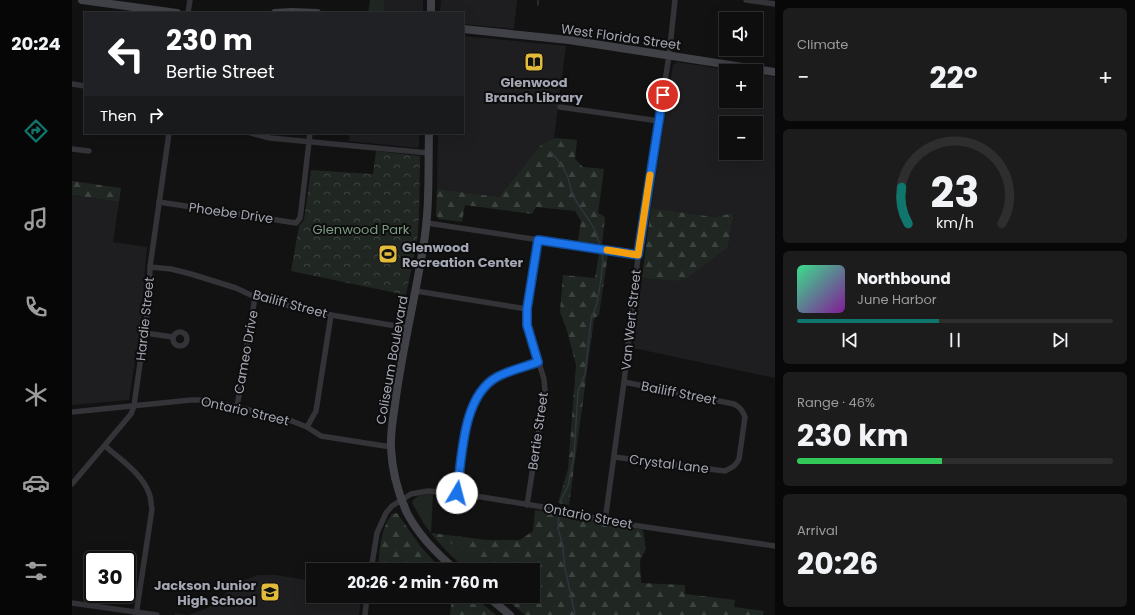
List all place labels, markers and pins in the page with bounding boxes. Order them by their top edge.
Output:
library icon: Glenwood Branch Library [523,51,545,73]
place label: Glenwood Branch Library [485,73,584,107]
pin [646,78,680,112]
place label: Glenwood Recreation Center [402,238,524,272]
sports icon: Glenwood Recreation Center [377,243,399,265]
place label: Jackson Junior High School [154,576,256,610]
school or university icon: Jackson Junior High School [259,581,281,603]

